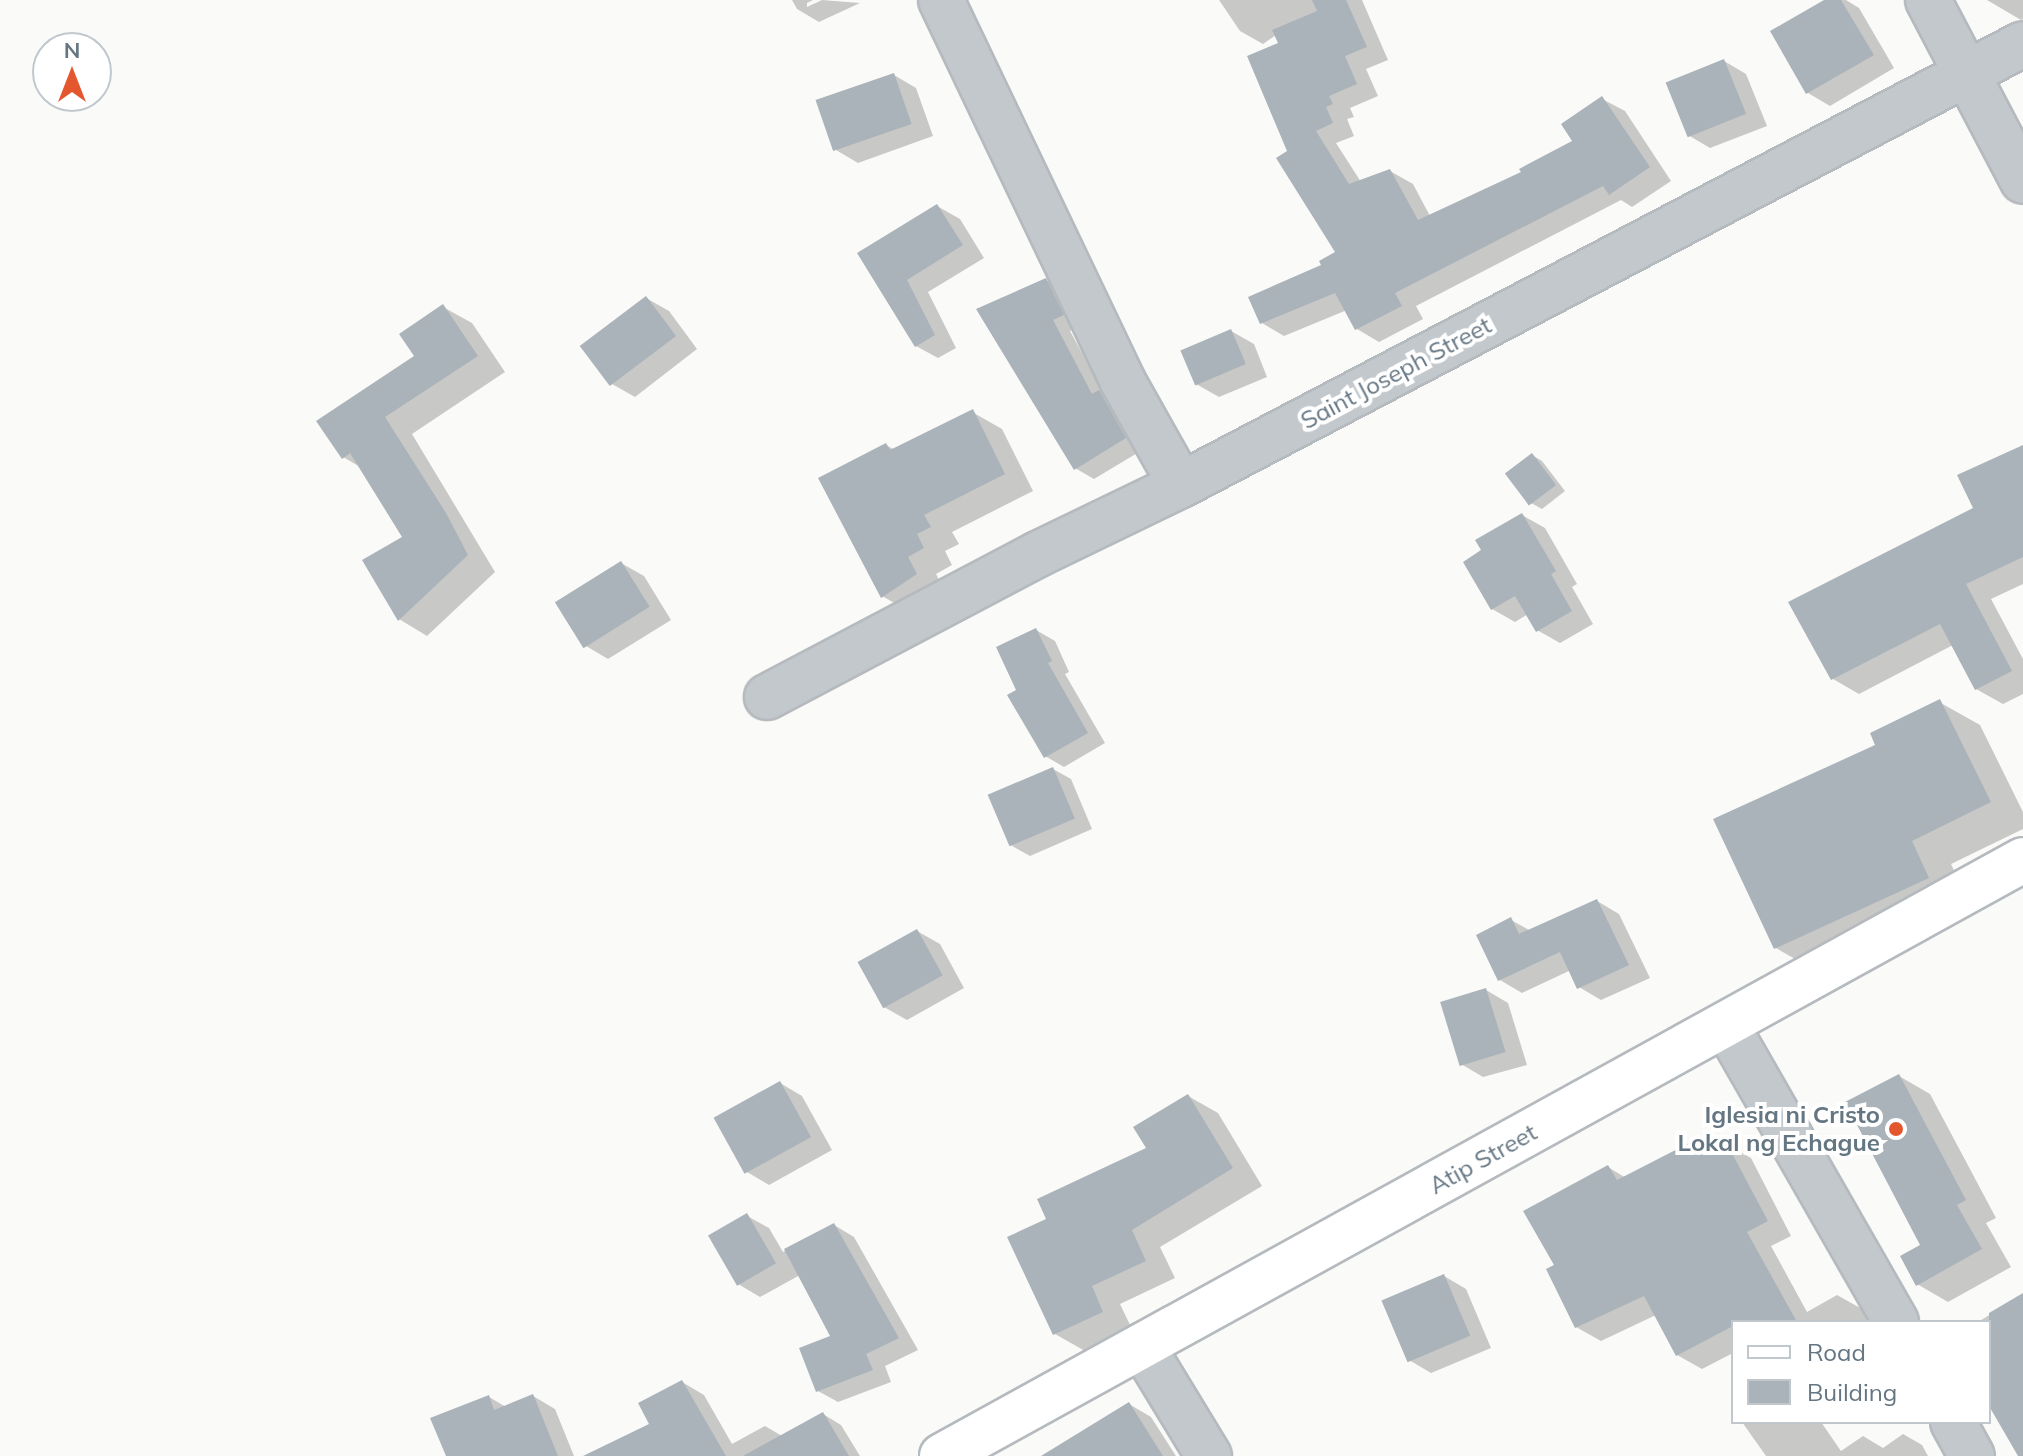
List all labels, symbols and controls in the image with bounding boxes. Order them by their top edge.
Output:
north arrow [32,32,112,112]
text: N [64,36,80,64]
street label: Saint Joseph Street [1296,311,1496,435]
place label: Iglesia ni Cristo Lokal ng Echague [1678,1101,1880,1157]
street label: Atip Street [1424,1118,1542,1200]
marker: Iglesia ni Cristo Lokal ng Echague [1887,1120,1905,1138]
legend [1731,1320,1991,1424]
text: Road [1807,1337,1866,1367]
text: Building [1807,1377,1897,1407]

